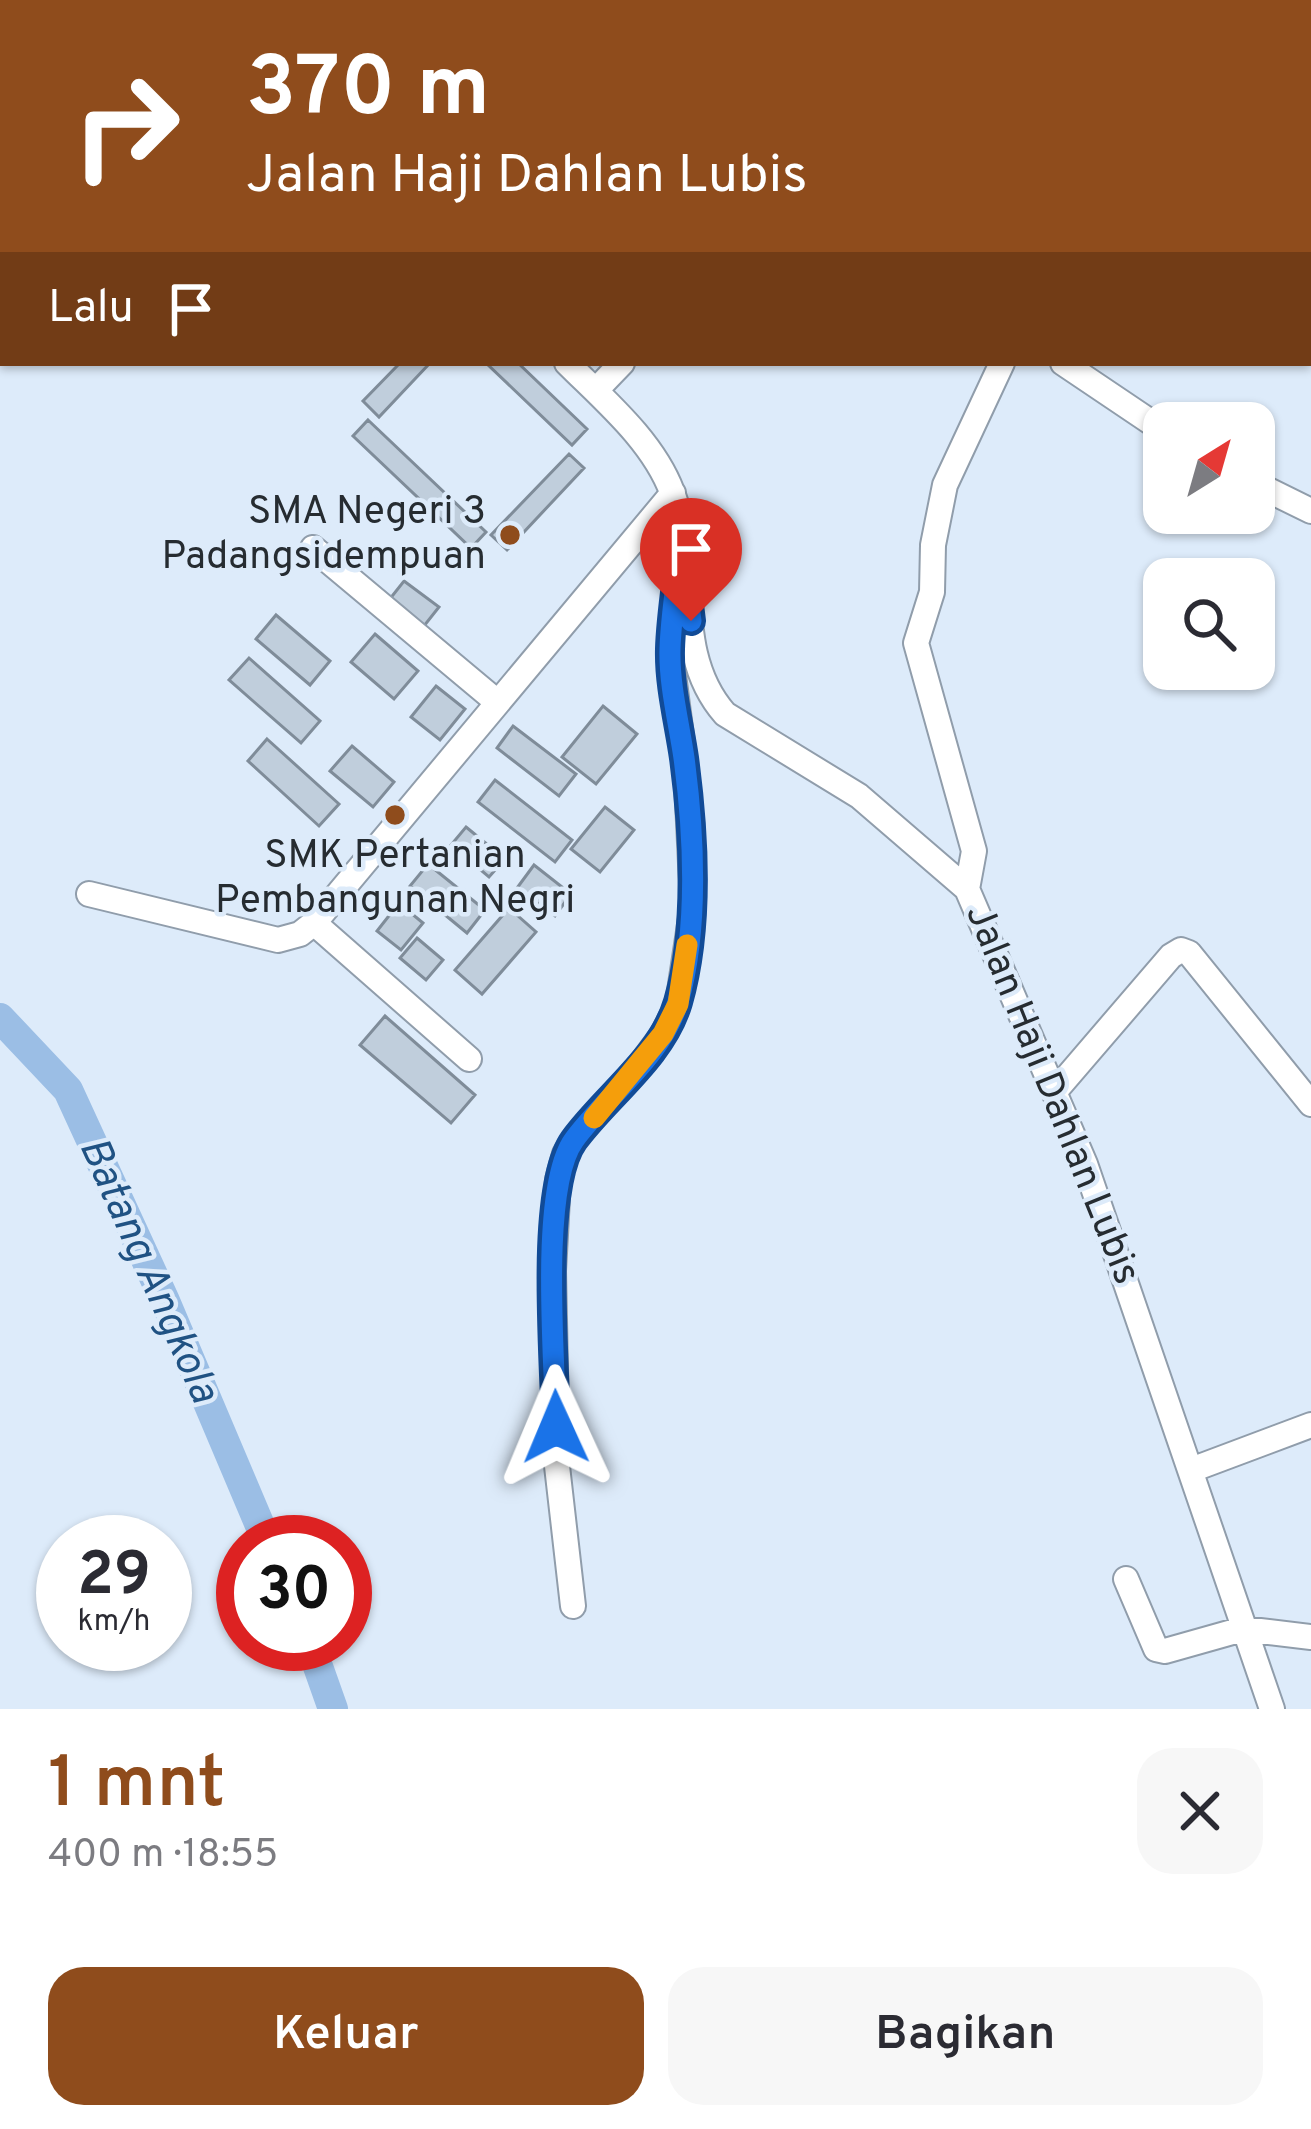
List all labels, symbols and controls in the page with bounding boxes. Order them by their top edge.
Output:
text: 370 m [246,39,490,145]
icon: right [48,48,204,204]
text: Jalan Haji Dahlan Lubis [246,143,808,212]
icon: arrive [158,276,224,342]
text: Lalu [48,281,134,338]
north arrow [1143,402,1275,534]
map controls [1143,402,1275,690]
place label: SMA Negeri 3 Padangsidempuan [161,489,486,583]
pin [640,498,742,621]
icon: arrive [658,516,724,582]
marker: SMA Negeri 3 Padangsidempuan [497,522,523,548]
button: search [1143,558,1275,690]
marker: SMK Pertanian Pembangunan Negri [382,802,408,828]
place label: SMK Pertanian Pembangunan Negri [215,833,575,927]
street label: Jalan Haji Dahlan Lubis [952,898,1150,1292]
water label: Batang Angkola [65,1130,229,1412]
position arrow [493,1364,619,1490]
speed limit sign: 30 [216,1515,372,1671]
text: 29 [77,1540,151,1616]
text: km/h [78,1604,150,1641]
text: 1 mnt [48,1741,225,1833]
button: close [1137,1748,1263,1874]
text: 400 m · 18:55 [48,1832,278,1881]
button: Keluar [48,1967,644,2105]
button: Bagikan [668,1967,1263,2105]

